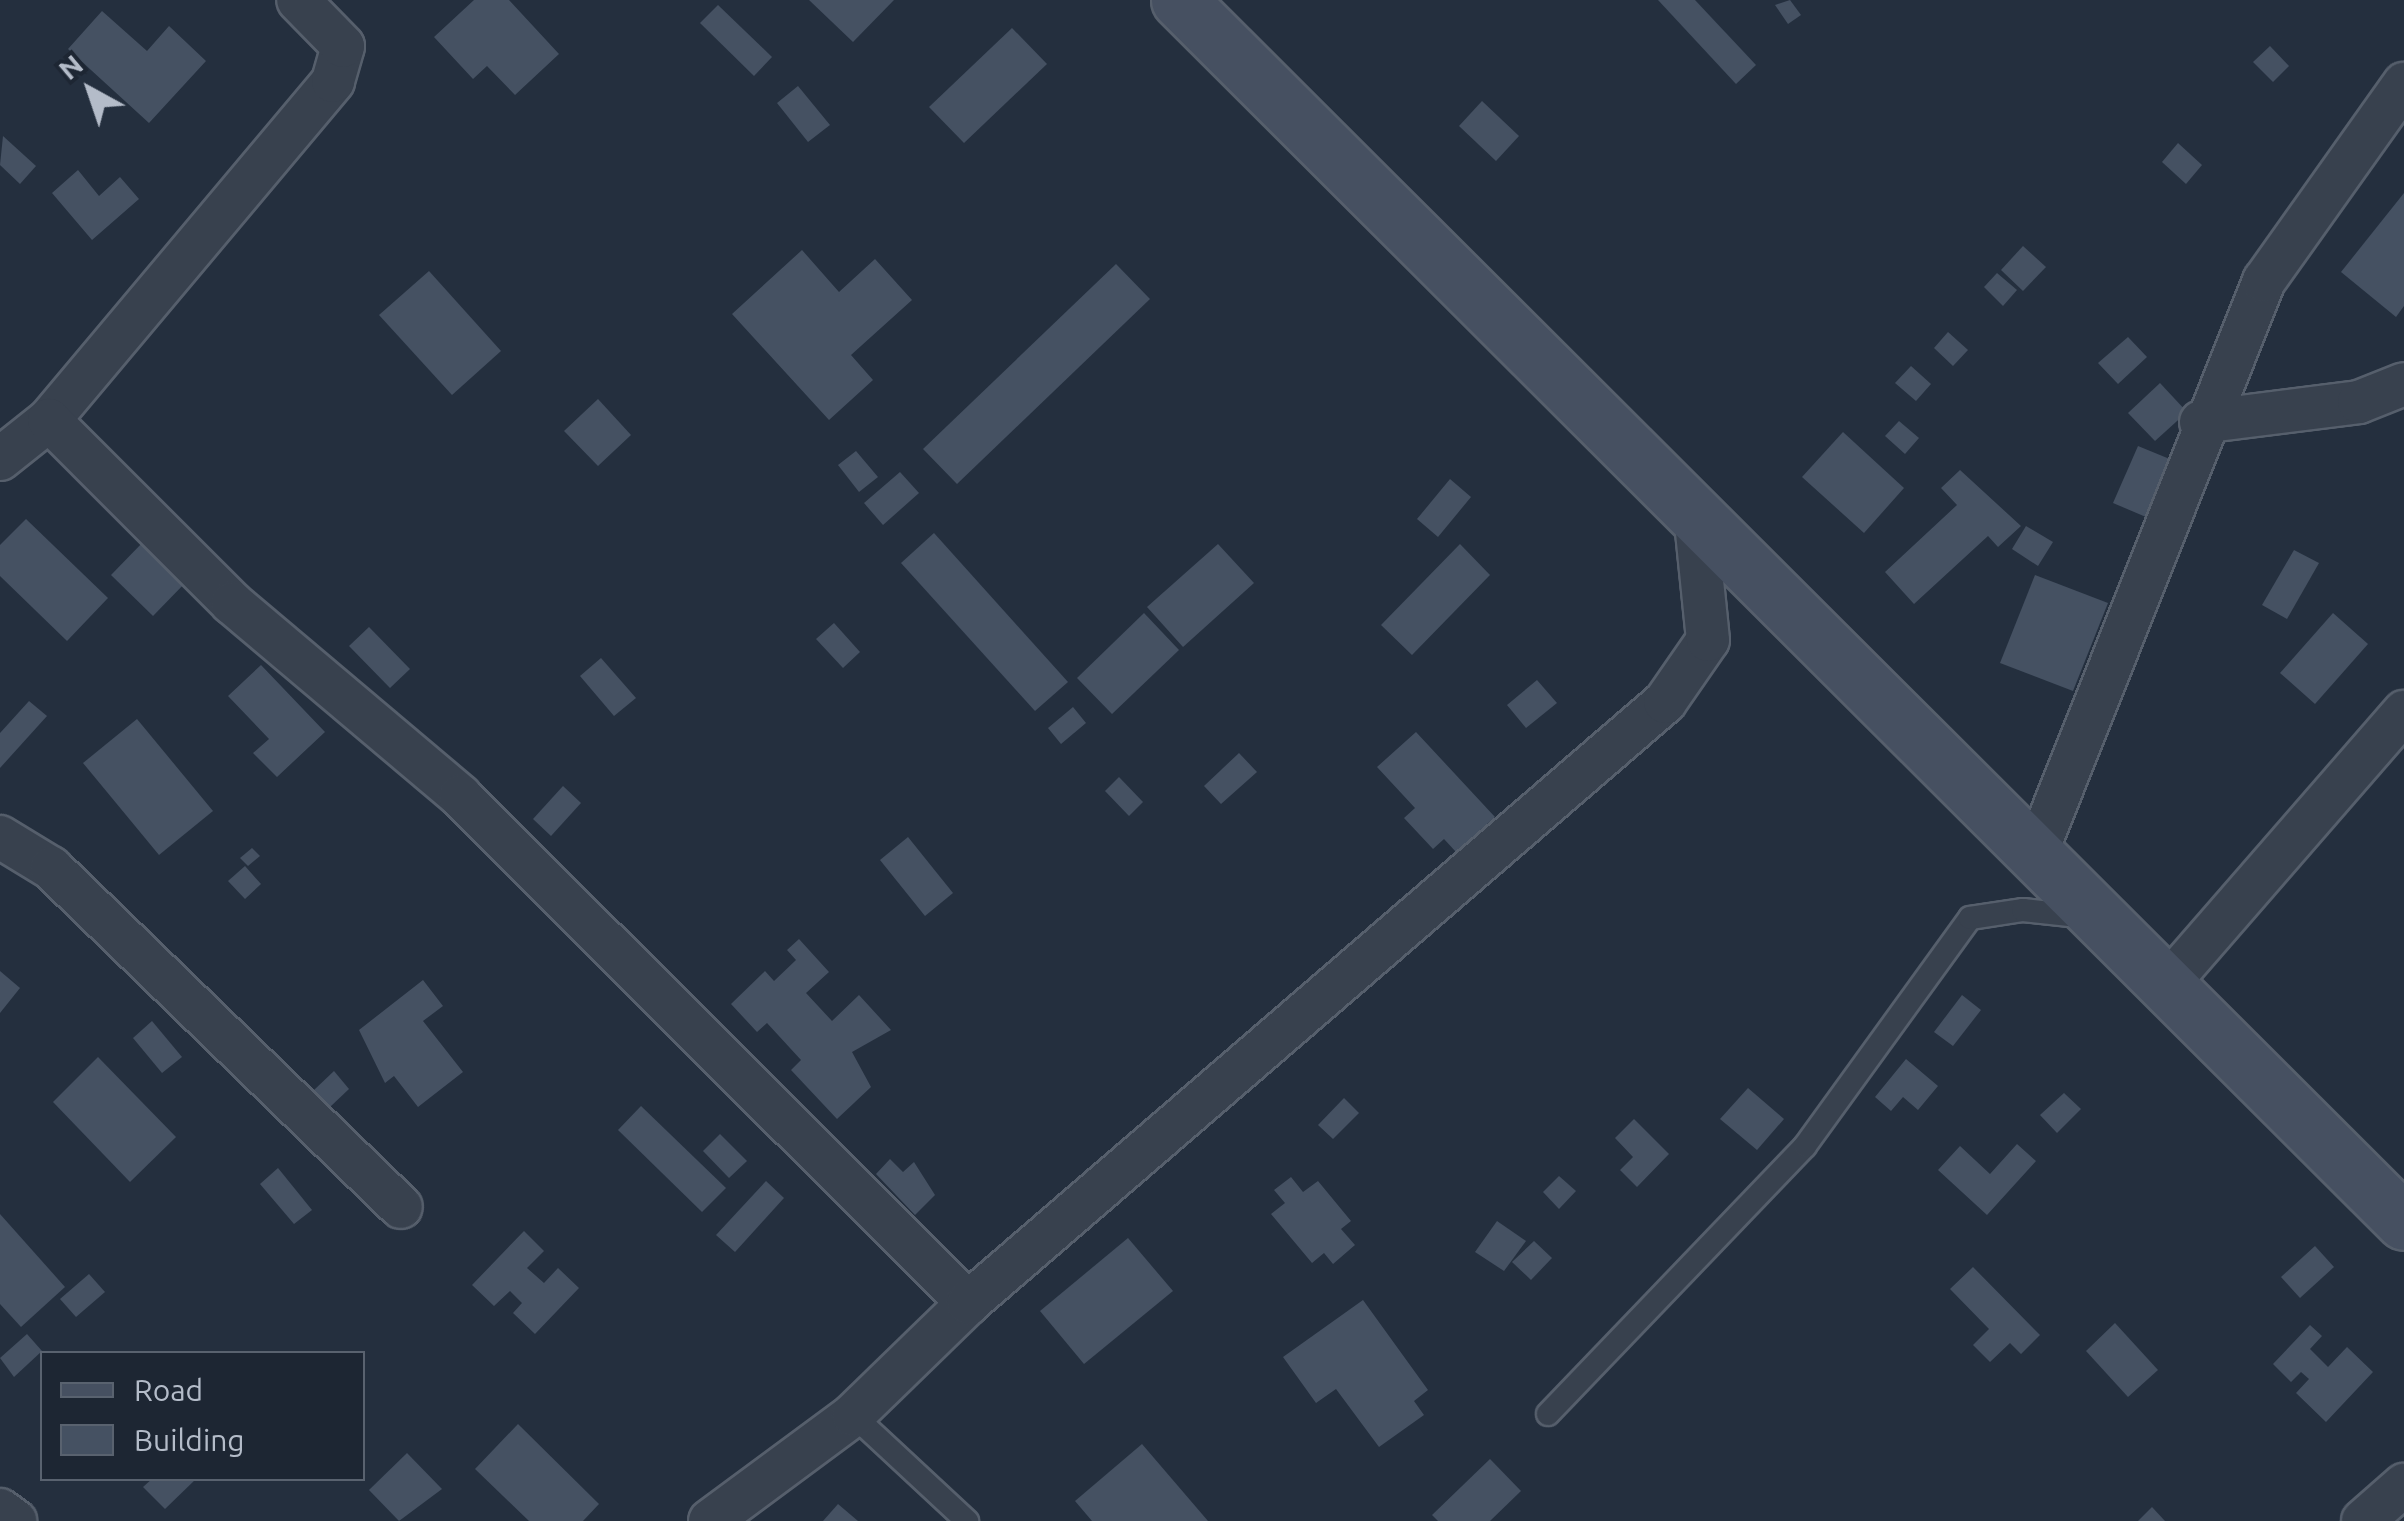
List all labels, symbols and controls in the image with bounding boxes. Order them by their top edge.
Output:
north arrow [40,40,140,140]
text: N [52,48,88,85]
legend [40,1351,365,1481]
text: Road [134,1373,203,1407]
text: Building [134,1423,245,1457]

